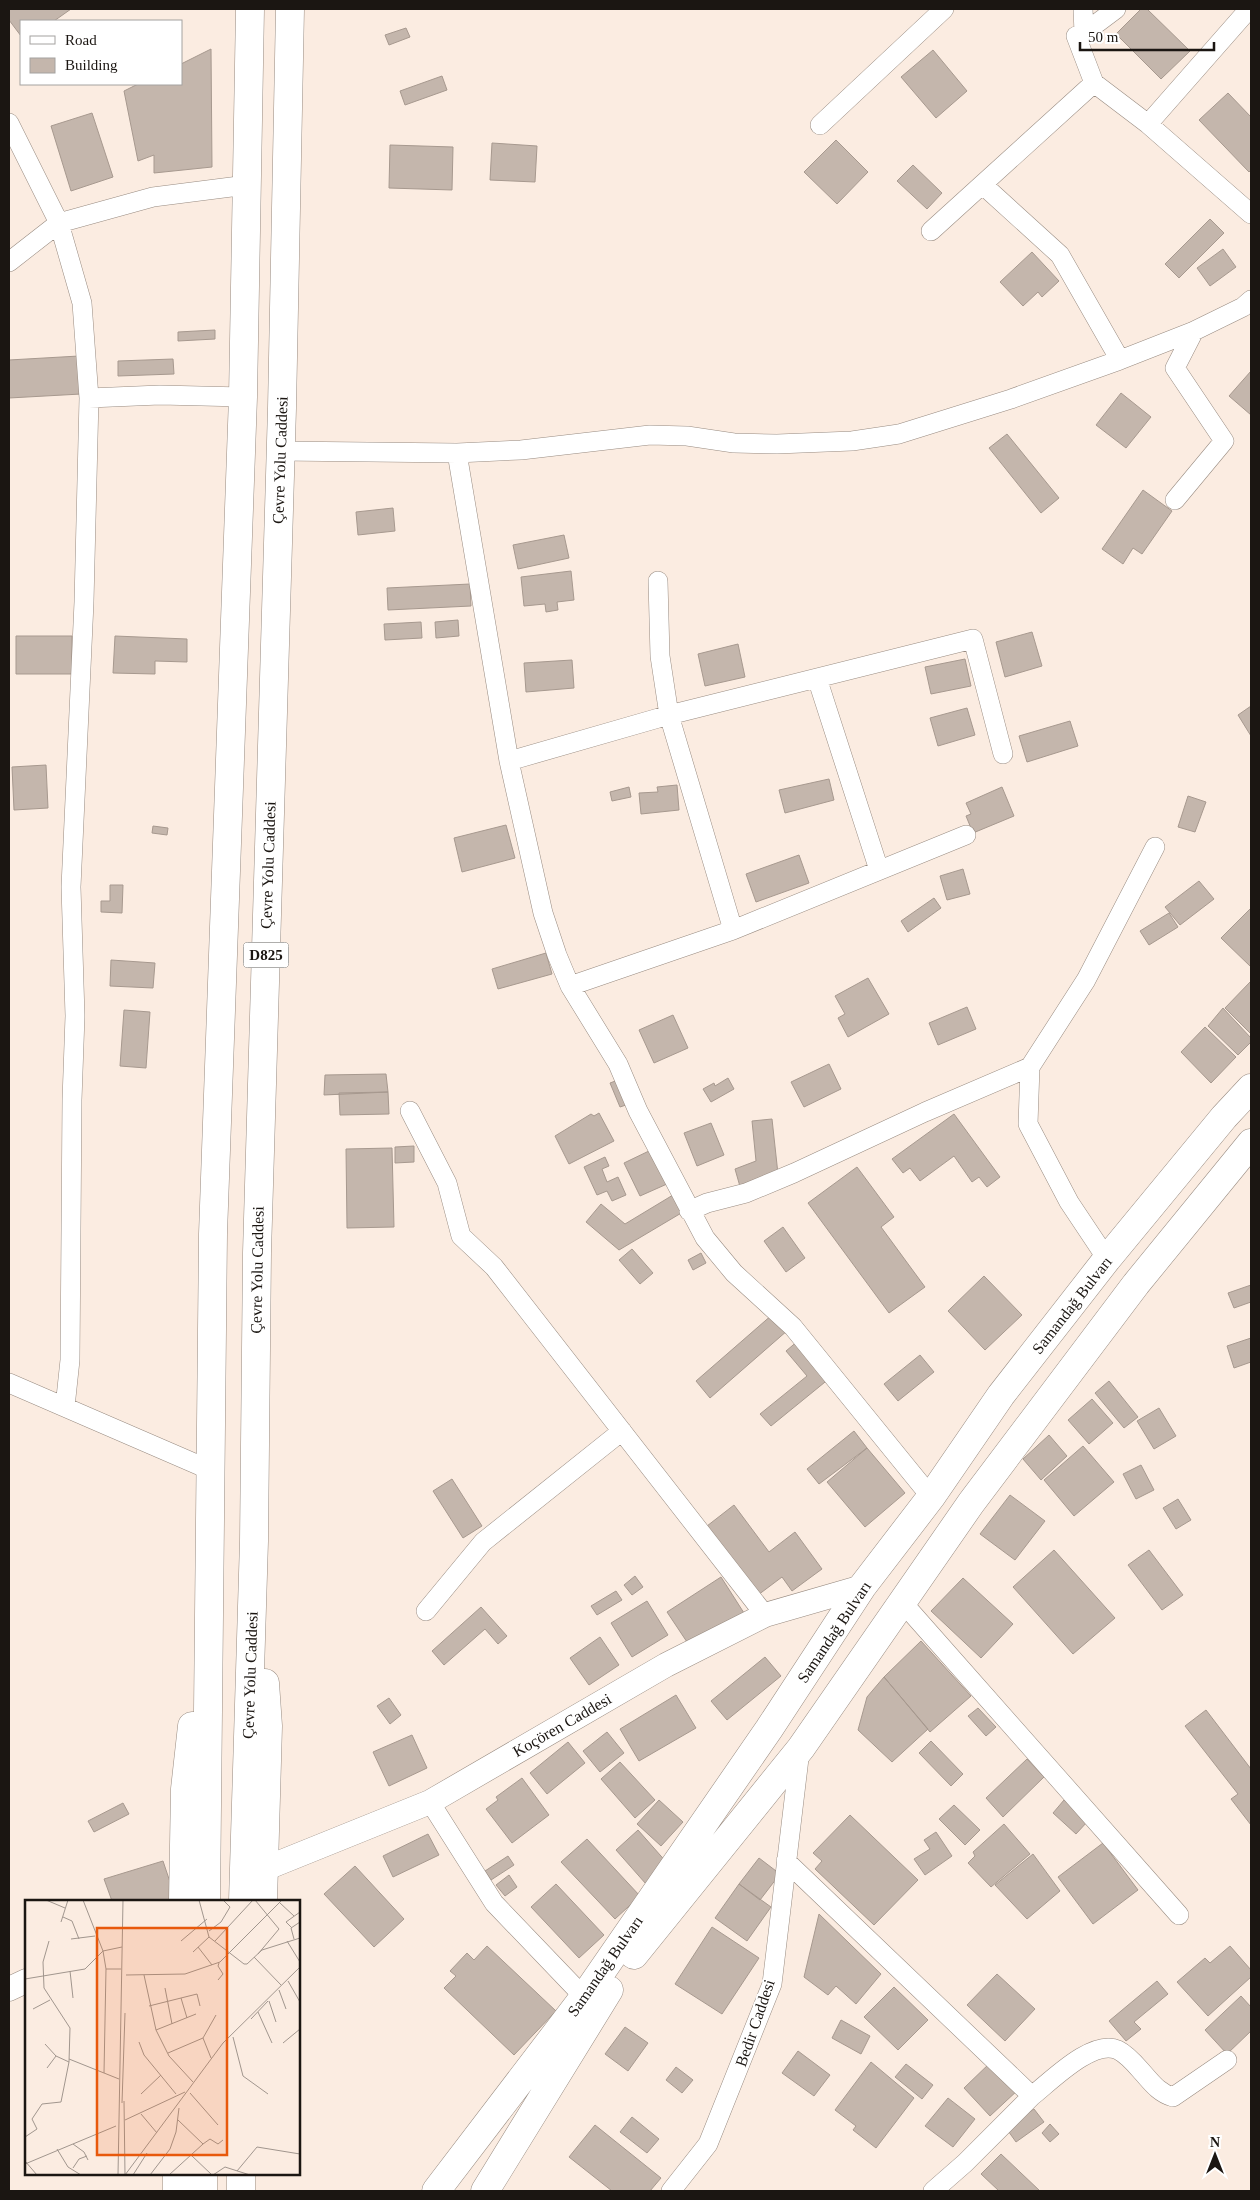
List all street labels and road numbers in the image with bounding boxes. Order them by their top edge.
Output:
street label: Çevre Yolu Caddesi [269,395,292,524]
street label: Çevre Yolu Caddesi [257,800,280,929]
road number: D825 [244,942,288,968]
street label: Çevre Yolu Caddesi [247,1206,268,1334]
street label: Samandağ Bulvarı [1029,1253,1116,1358]
street label: Samandağ Bulvarı [794,1578,875,1686]
street label: Çevre Yolu Caddesi [239,1610,262,1739]
street label: Koçören Caddesi [510,1690,615,1761]
street label: Samandağ Bulvarı [564,1912,647,2020]
street label: Bedir Caddesi [732,1977,778,2069]

